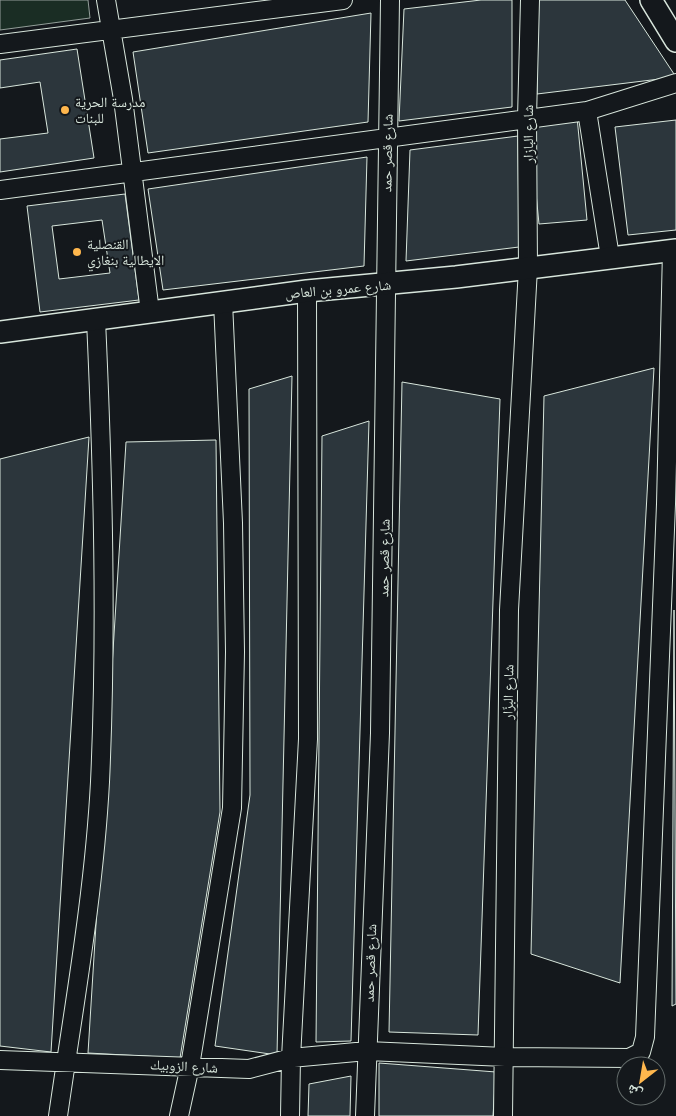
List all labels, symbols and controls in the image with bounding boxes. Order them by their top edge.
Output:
place label: مدرسة الحرية للبنات [75,94,145,126]
marker: مدرسة الحرية للبنات [59,104,71,116]
street label: شارع البازار [520,105,538,164]
street label: شارع قصر حمد [378,114,398,192]
place label: القنصلية الايطالية بنغازي [87,236,164,272]
marker: القنصلية الايطالية بنغازي [71,246,83,258]
street label: شارع عمرو بن العاص [284,276,392,304]
street label: شارع قصر حمد [375,519,395,597]
street label: شارع البزّار [500,664,518,721]
street label: شارع قصر حمد [361,924,381,1002]
street label: شارع الزوبيك [149,1056,218,1078]
north arrow [616,1056,666,1106]
text: ش [624,1081,645,1103]

